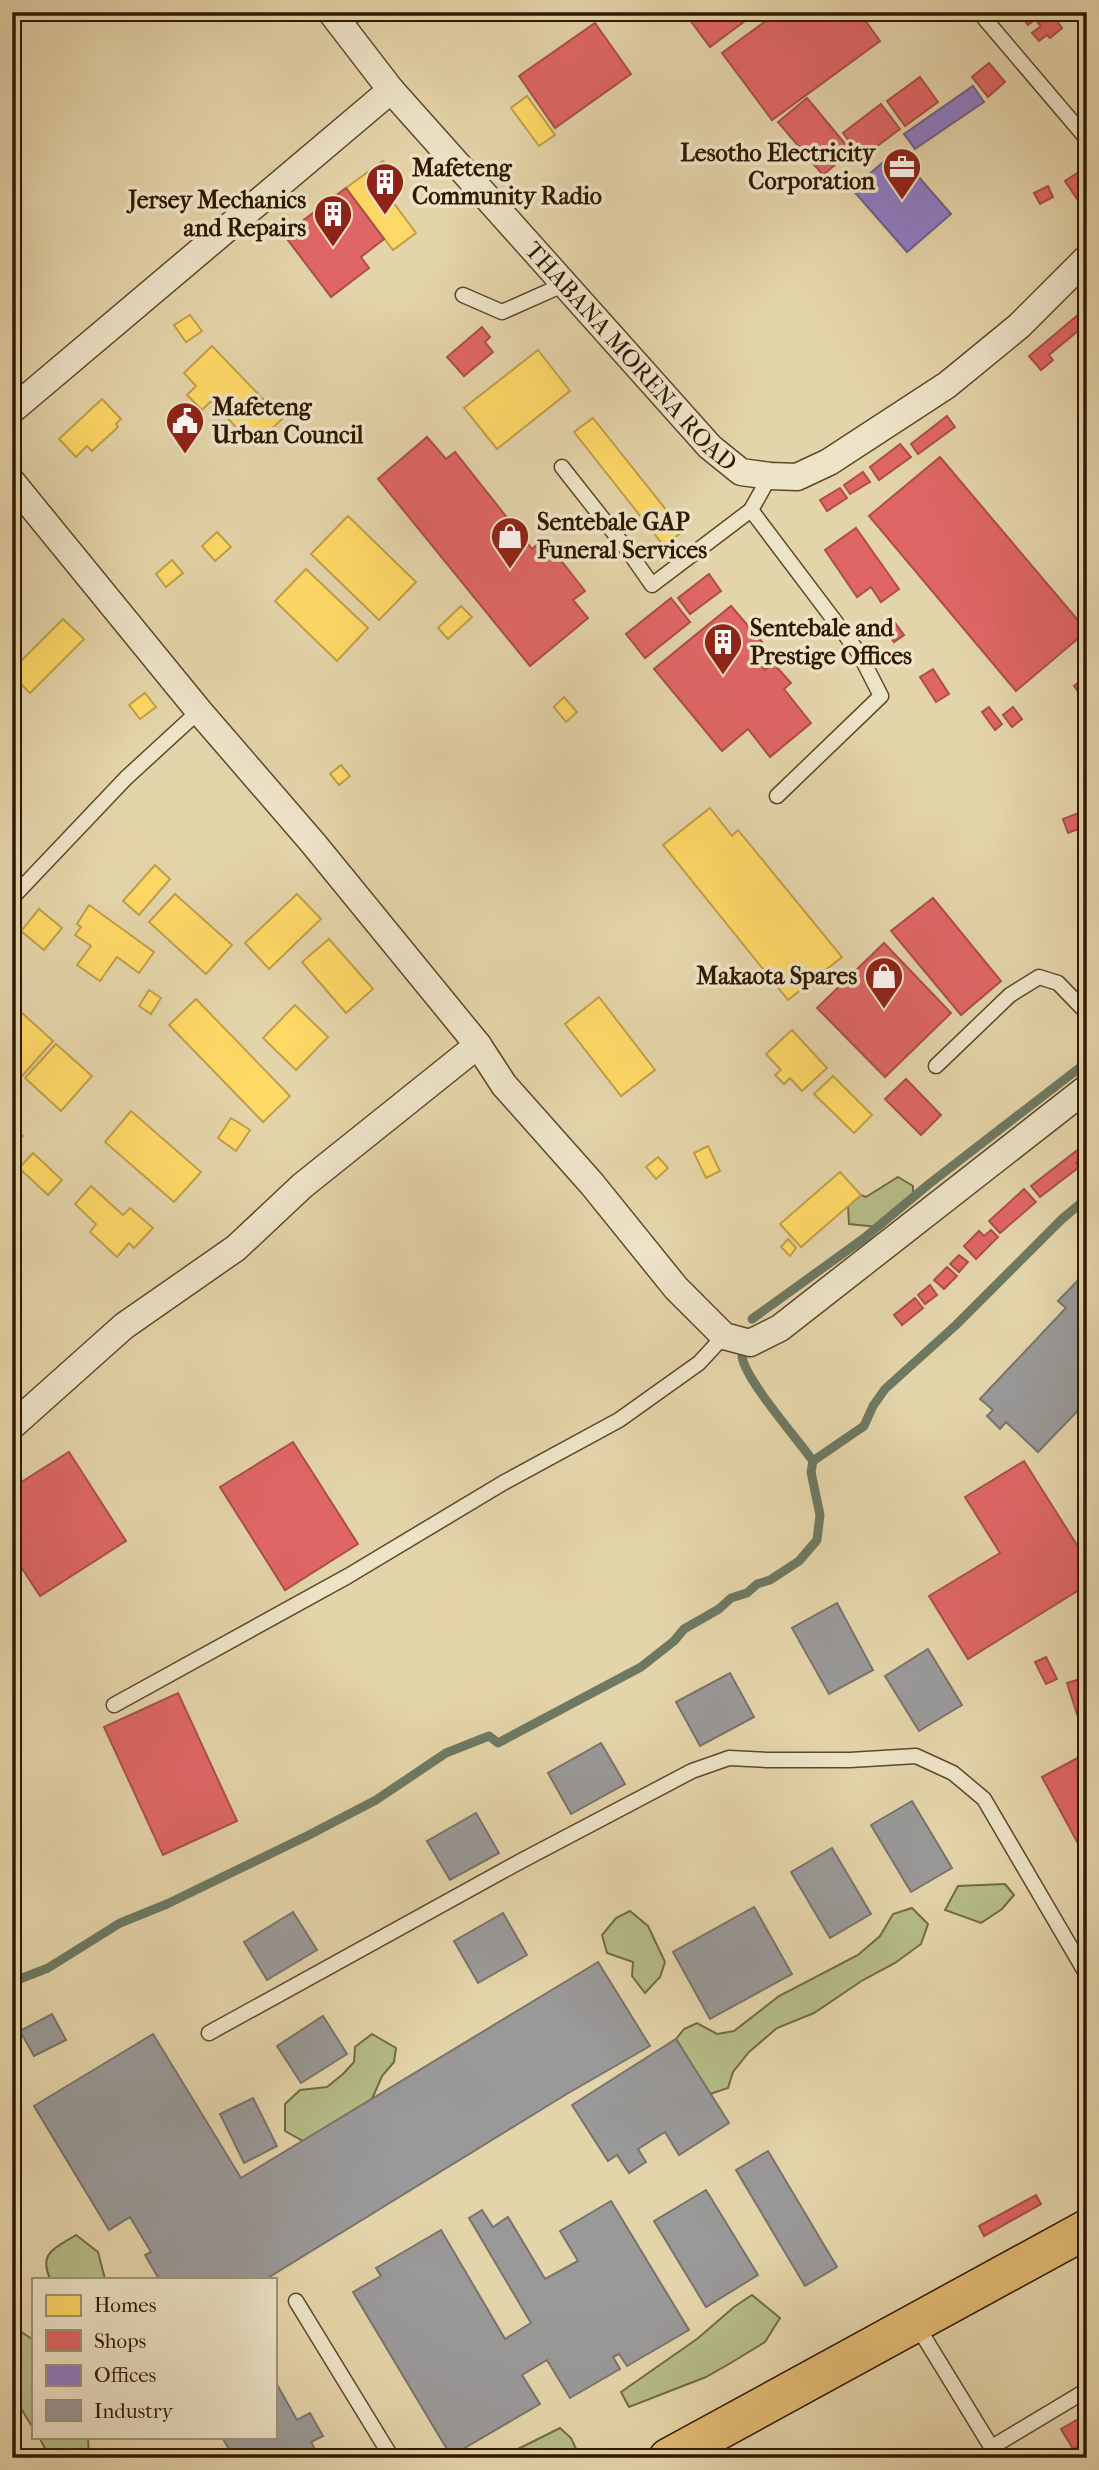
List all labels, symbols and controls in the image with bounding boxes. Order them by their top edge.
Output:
place label: Lesotho Electricity Corporation [680,139,876,195]
office icon: Lesotho Electricity Corporation [881,146,923,201]
place label: Mafeteng Community Radio [412,154,602,210]
building icon: Mafeteng Community Radio [364,161,406,216]
place label: Jersey Mechanics and Repairs [126,186,306,242]
building icon: Jersey Mechanics and Repairs [312,193,354,248]
street label: THABANA MORENA ROAD [519,236,742,477]
place label: Mafeteng Urban Council [211,393,364,449]
public building icon: Mafeteng Urban Council [164,400,206,455]
place label: Sentebale GAP Funeral Services [536,508,707,564]
shop icon: Sentebale GAP Funeral Services [489,515,531,570]
place label: Sentebale and Prestige Offices [750,614,912,670]
building icon: Sentebale and Prestige Offices [702,621,744,676]
shop icon: Makaota Spares [863,955,905,1010]
place label: Makaota Spares [696,962,857,990]
legend [32,2278,276,2438]
text: Homes [94,2293,157,2317]
text: Shops [94,2329,147,2353]
text: Offices [94,2363,157,2387]
text: Industry [94,2399,174,2423]

